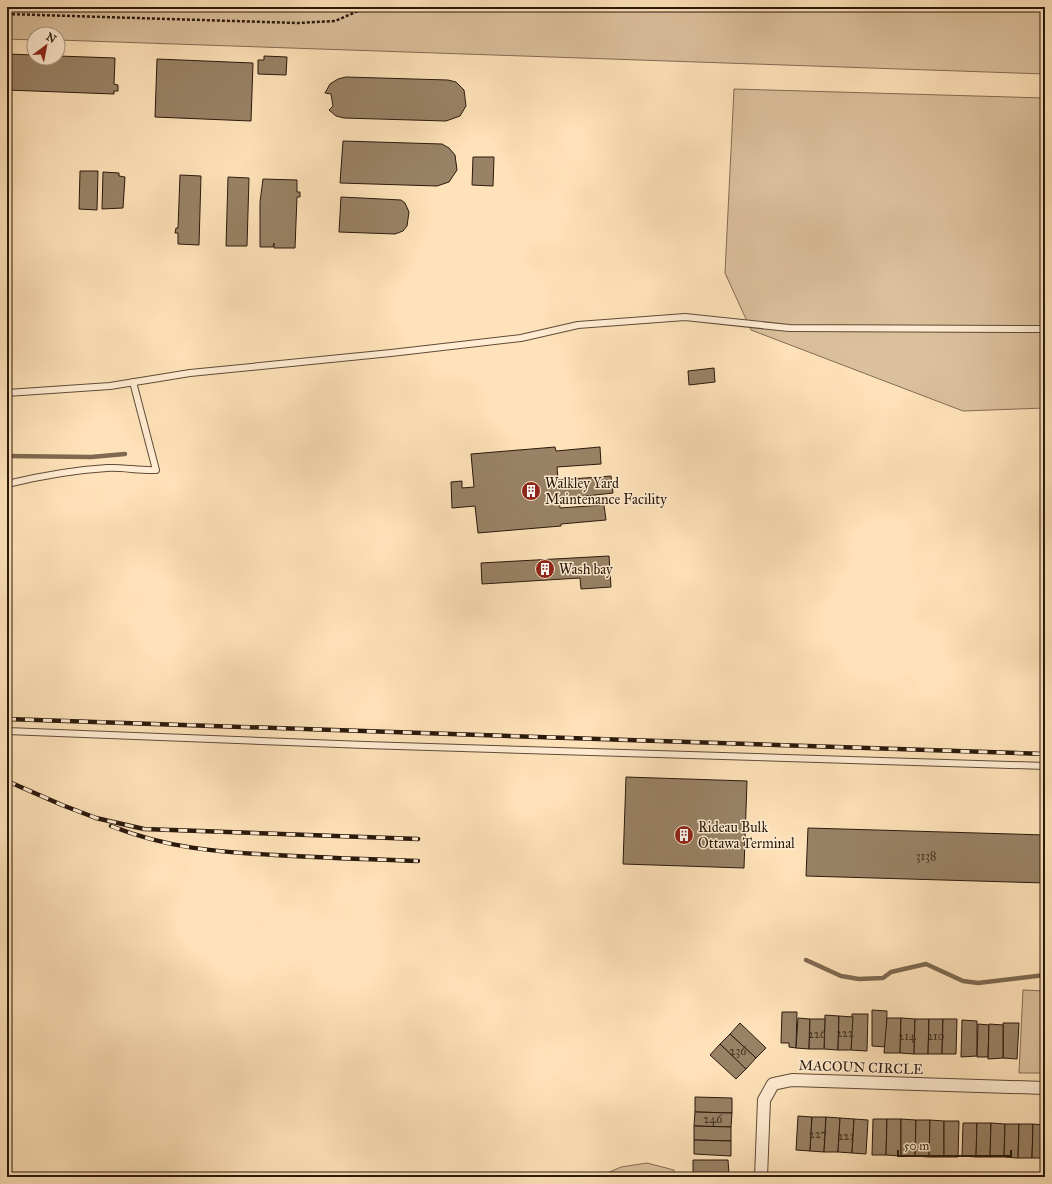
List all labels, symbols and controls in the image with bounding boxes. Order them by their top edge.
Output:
north arrow [26,26,66,66]
text: N [44,30,59,46]
place label: Walkley Yard Maintenance Facility [545,475,667,508]
building icon: Walkley Yard Maintenance Facility [520,480,542,502]
building icon: Wash bay [534,558,556,580]
place label: Wash bay [559,561,613,578]
place label: Rideau Bulk Ottawa Terminal [698,819,795,852]
building icon: Rideau Bulk Ottawa Terminal [673,824,695,846]
house number: 3138 [916,849,936,863]
house number: 222 [836,1026,854,1040]
house number: 226 [808,1027,827,1041]
house number: 214 [898,1029,916,1043]
house number: 210 [927,1029,945,1043]
house number: 236 [730,1044,747,1058]
street label: MACOUN CIRCLE [798,1057,924,1078]
house number: 246 [704,1112,723,1126]
house number: 227 [809,1127,827,1141]
house number: 223 [838,1129,854,1143]
scale bar [898,1132,1011,1158]
text: 50 m [904,1139,929,1153]

